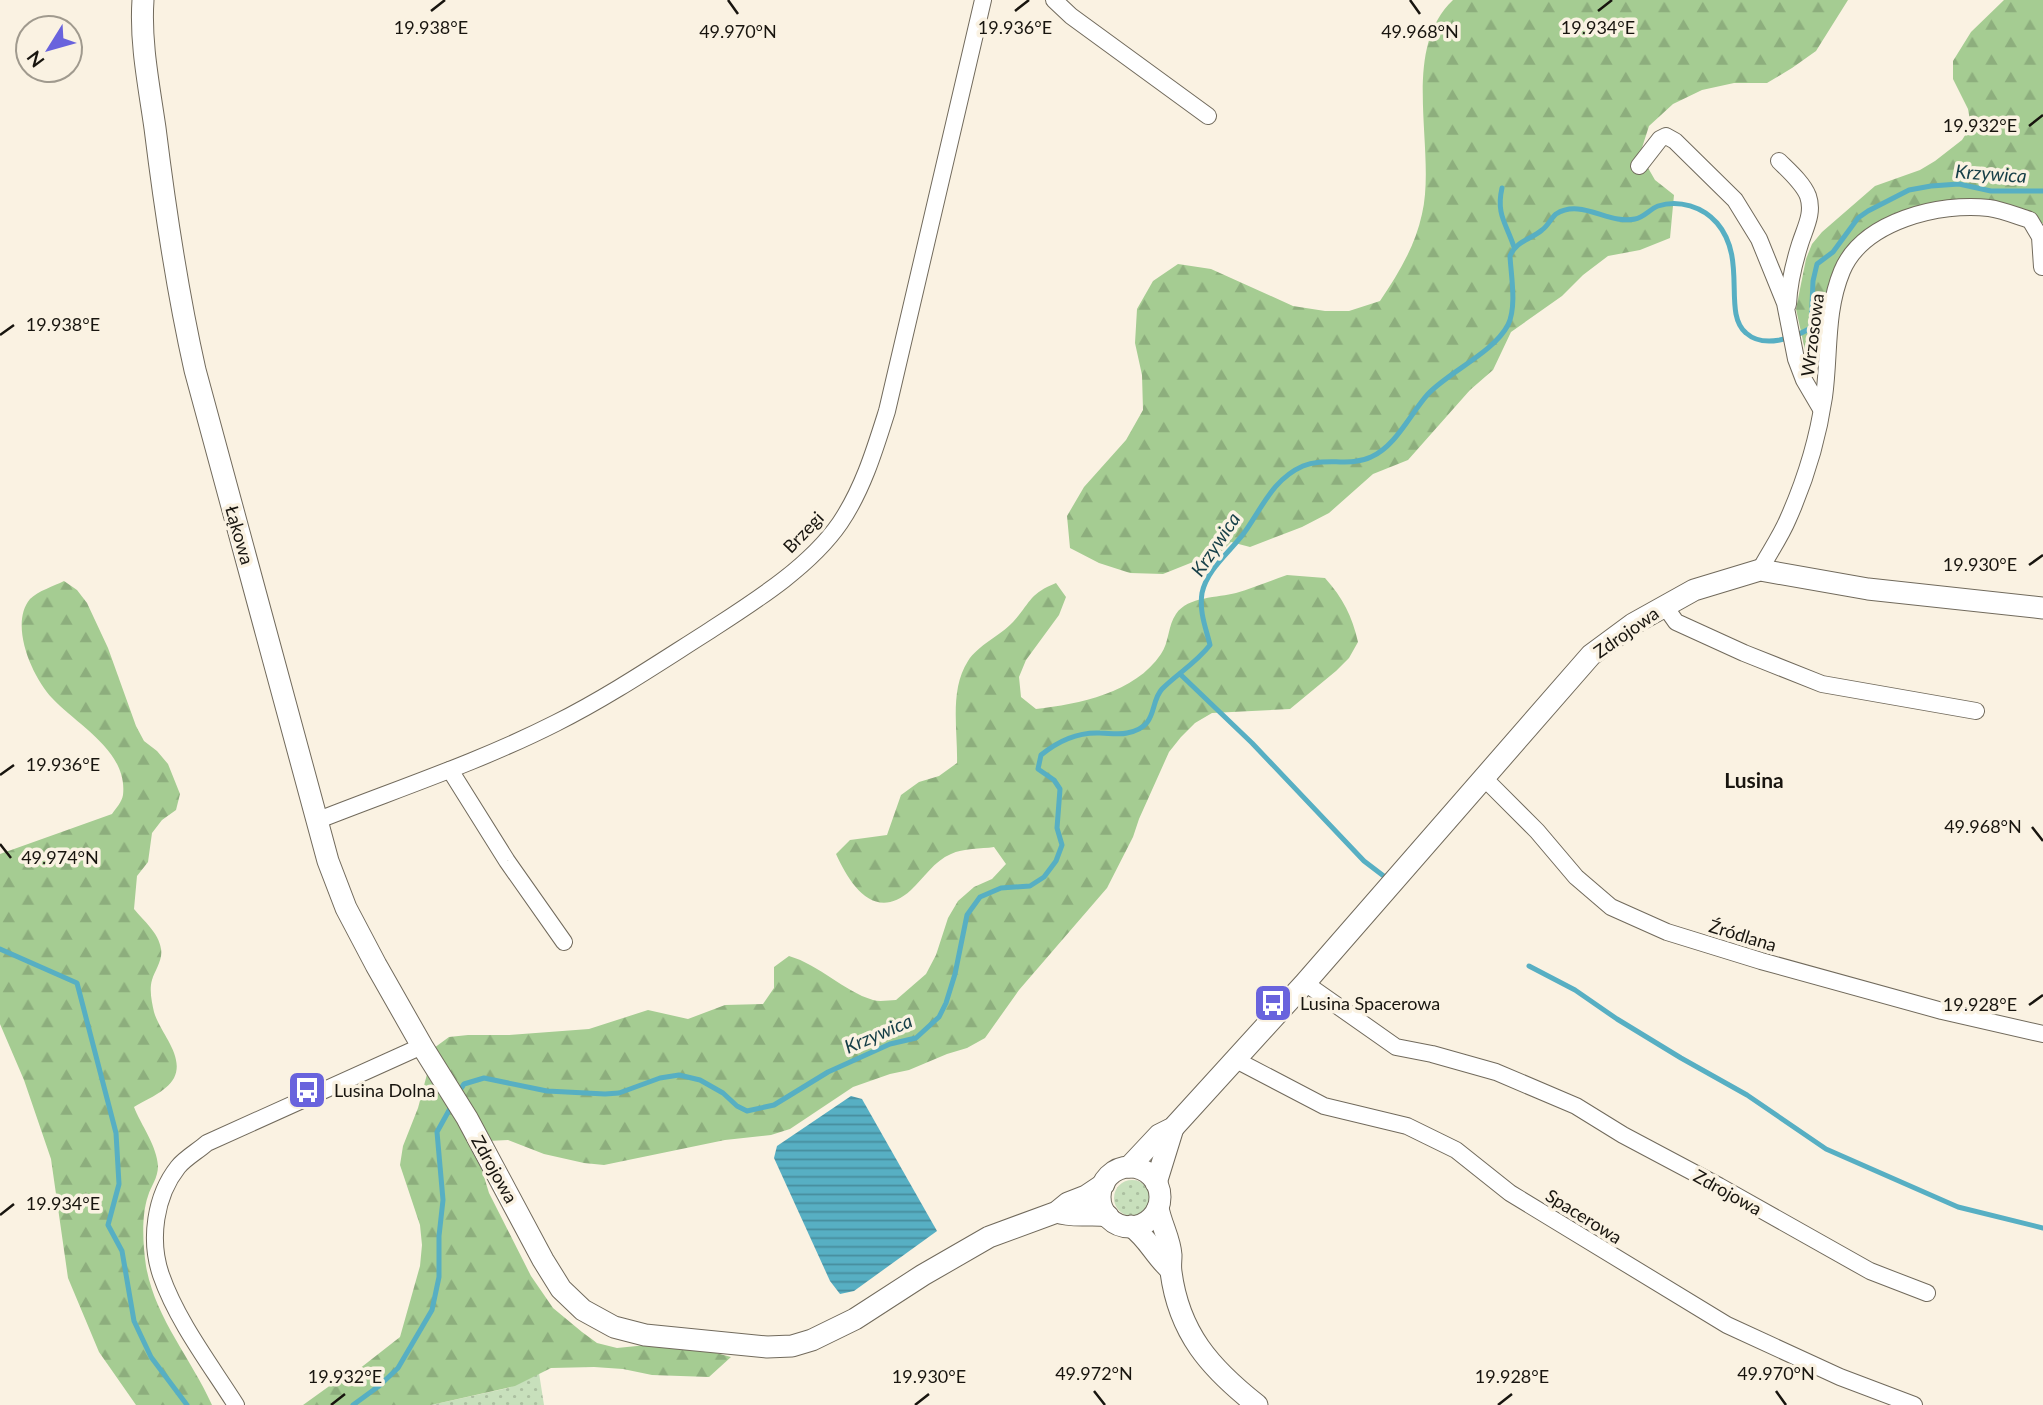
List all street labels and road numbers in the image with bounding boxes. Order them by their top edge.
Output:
street label: Wrzosowa [1796,292,1828,378]
street label: Łąkowa [221,503,259,567]
street label: Brzegi [778,507,828,557]
street label: Zdrojowa [1589,602,1663,662]
street label: Źródlana [1707,914,1779,956]
street label: Zdrojowa [467,1131,523,1207]
street label: Zdrojowa [1690,1164,1766,1220]
street label: Spacerowa [1542,1184,1626,1248]

